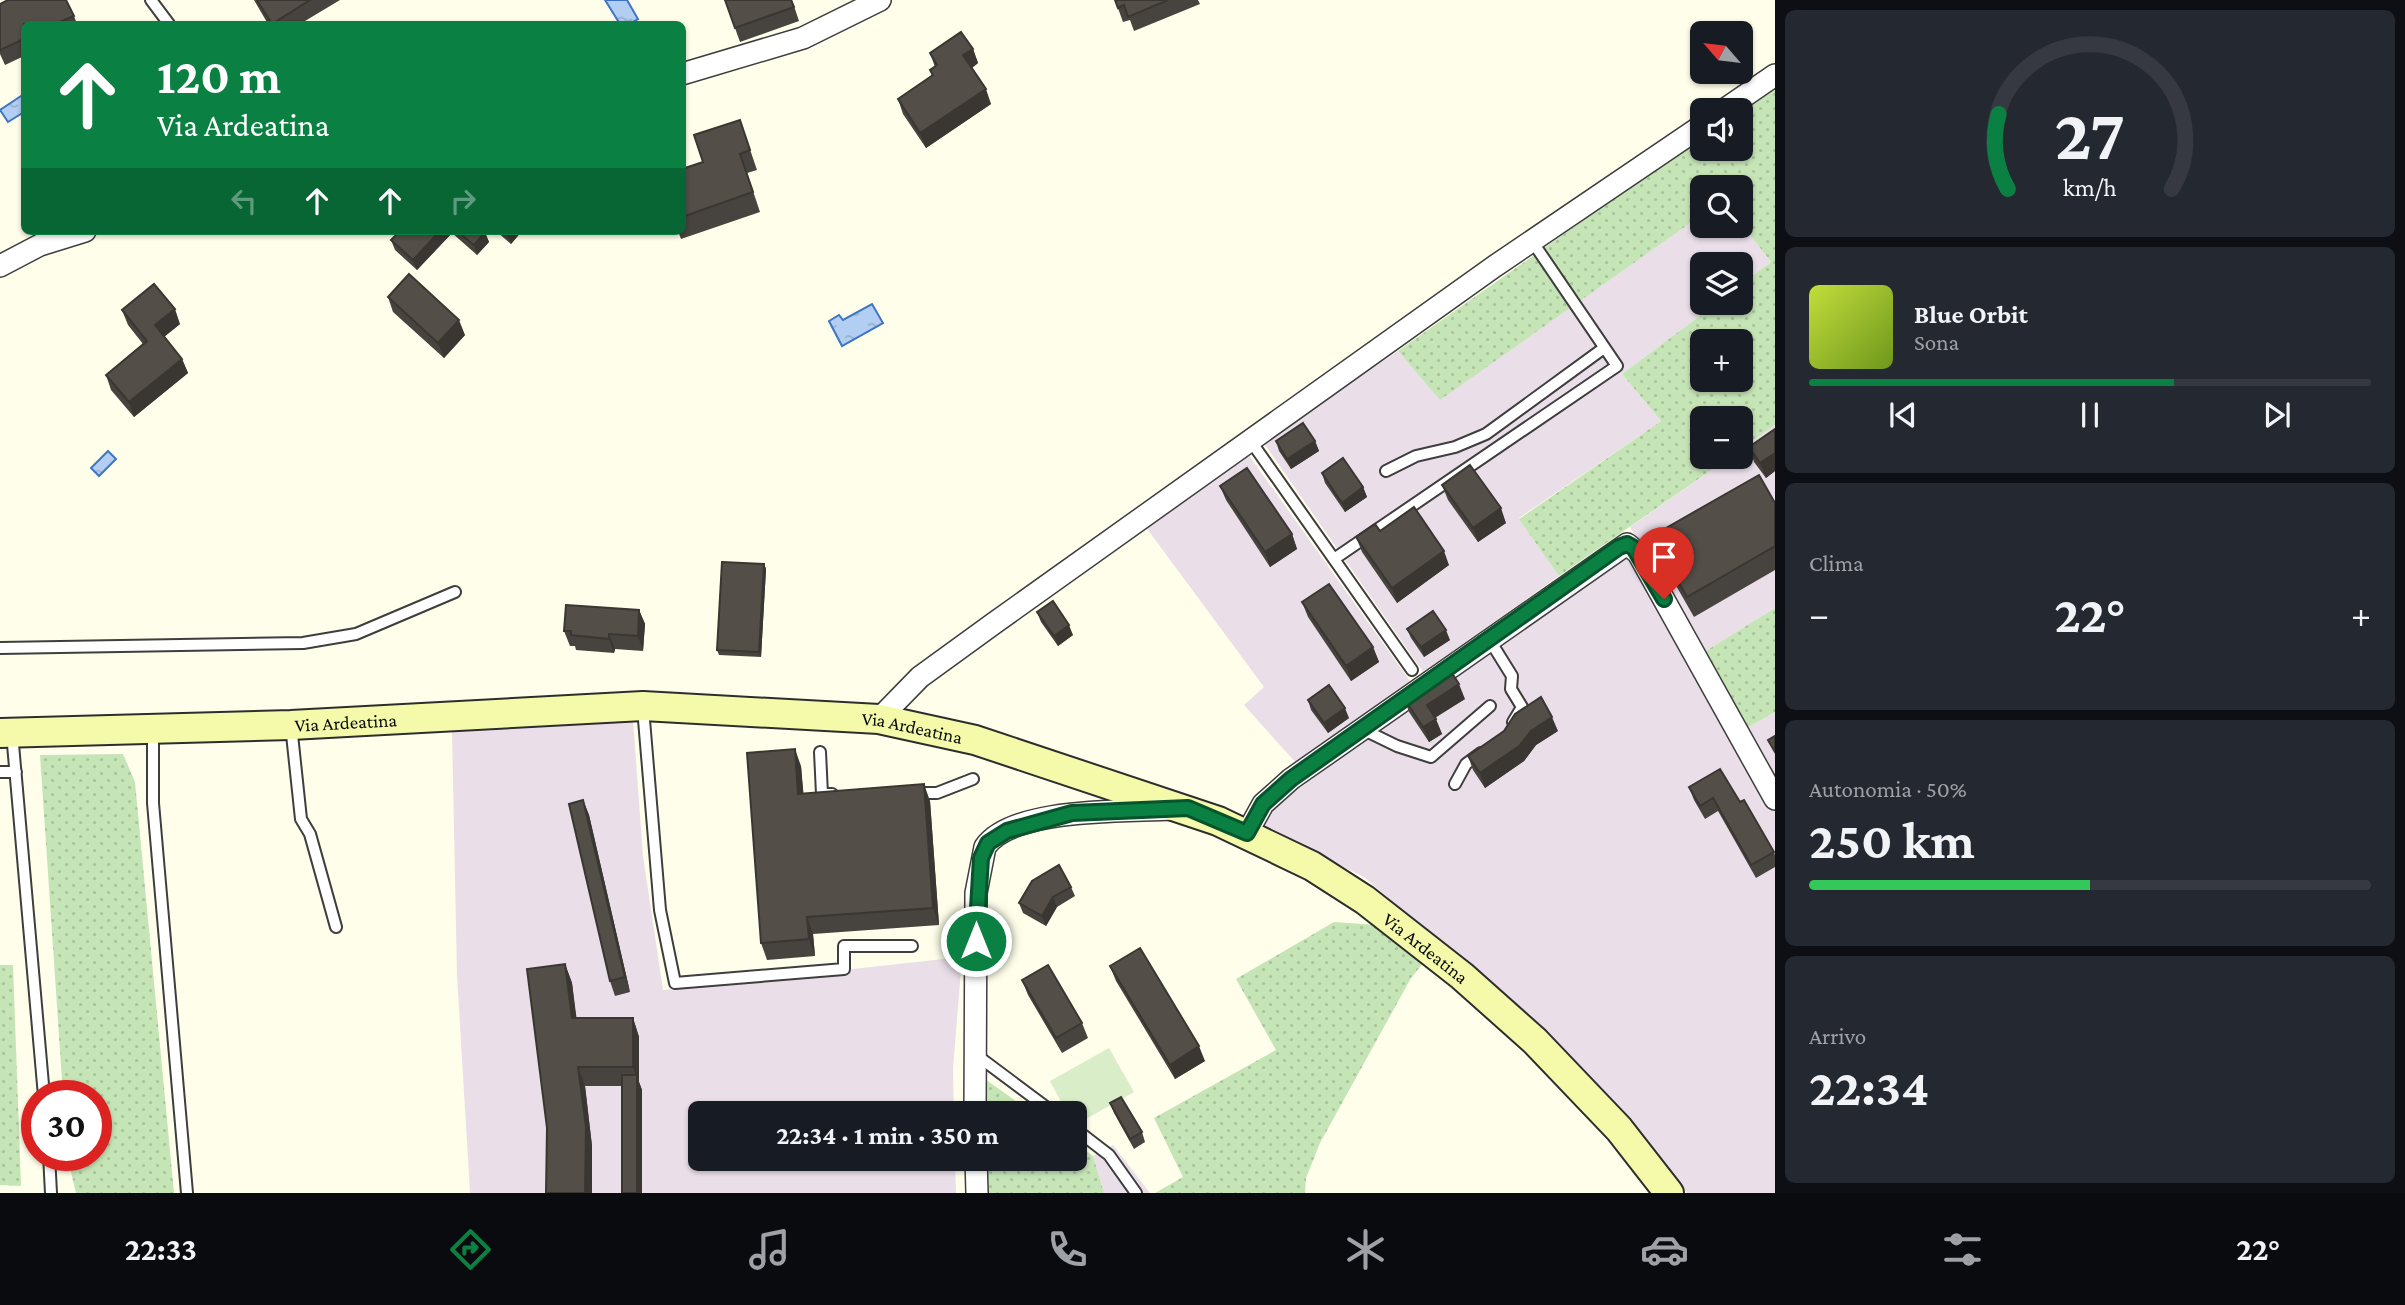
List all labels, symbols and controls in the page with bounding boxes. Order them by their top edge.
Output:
north arrow [1690,21,1754,84]
map controls [1690,21,1753,469]
icon: ahead [42,49,133,140]
text: 120 m [157,49,281,104]
text: 27 [2055,95,2125,176]
button: sound [1690,98,1753,161]
text: Via Ardeatina [157,107,330,143]
text: km/h [2063,174,2117,201]
button: search [1690,175,1753,238]
icon: left [225,182,263,220]
icon: ahead [298,182,336,220]
icon: ahead [371,182,409,220]
icon: right [444,182,482,220]
button: layers [1690,252,1753,315]
text: Blue Orbit [1914,300,2028,329]
button: + [1690,329,1753,392]
text: Sona [1914,329,1959,355]
icon: previous [1884,396,1922,434]
icon: pause [2071,396,2109,434]
icon: next [2258,396,2296,434]
button: − [1690,406,1753,469]
pin [1634,527,1694,599]
icon: arrive [1645,538,1683,576]
text: Clima [1809,550,1864,576]
text: 22° [2054,585,2126,643]
text: − [1809,593,1829,635]
text: + [2351,593,2371,635]
street label: Via Ardeatina [861,708,965,748]
street label: Via Ardeatina [294,709,398,736]
text: Autonomia · 50% [1809,776,1967,802]
text: 250 km [1809,811,1975,869]
position arrow [939,904,1013,978]
street label: Via Ardeatina [1379,908,1473,988]
text: Arrivo [1809,1023,1866,1049]
text: 22:34 [1809,1058,1929,1116]
speed limit sign: 30 [21,1080,112,1171]
text: 22:34 · 1 min · 350 m [776,1121,999,1150]
icon: directions [446,1225,495,1274]
icon: music [745,1225,794,1274]
icon: phone [1043,1225,1092,1274]
icon: climate [1341,1225,1390,1274]
icon: car [1640,1225,1689,1274]
icon: filters [1938,1225,1987,1274]
text: 22:33 [125,1231,197,1267]
text: 22° [2236,1231,2280,1267]

